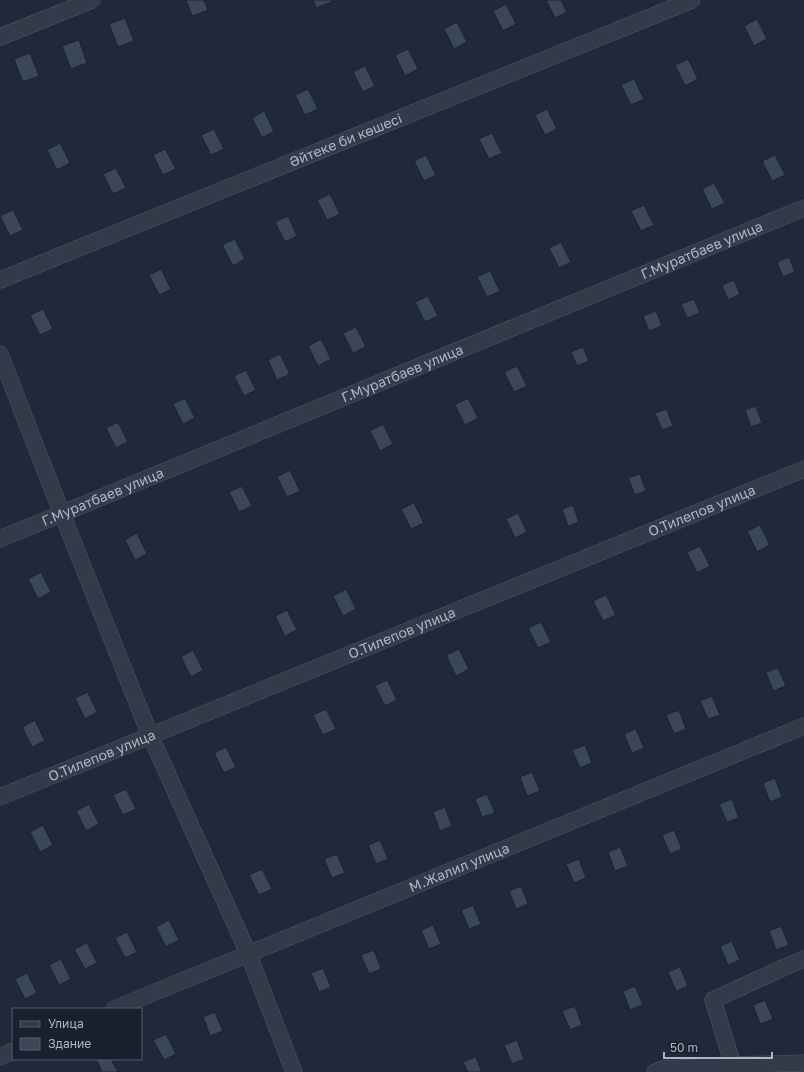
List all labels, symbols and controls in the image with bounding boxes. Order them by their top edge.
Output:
street label: Әйтеке би көшесі [287,109,404,170]
street label: Г.Муратбаев улица [638,217,765,282]
street label: Г.Муратбаев улица [339,340,465,406]
street label: Г.Муратбаев улица [39,464,166,529]
street label: О.Тилепов улица [646,481,758,540]
street label: О.Тилепов улица [346,603,458,662]
street label: О.Тилепов улица [46,726,158,784]
street label: М.Жалил улица [406,839,512,895]
legend [12,1008,142,1060]
text: Улица [48,1016,84,1031]
scale bar [664,1034,772,1060]
text: Здание [48,1036,91,1051]
text: 50 m [670,1040,698,1055]

